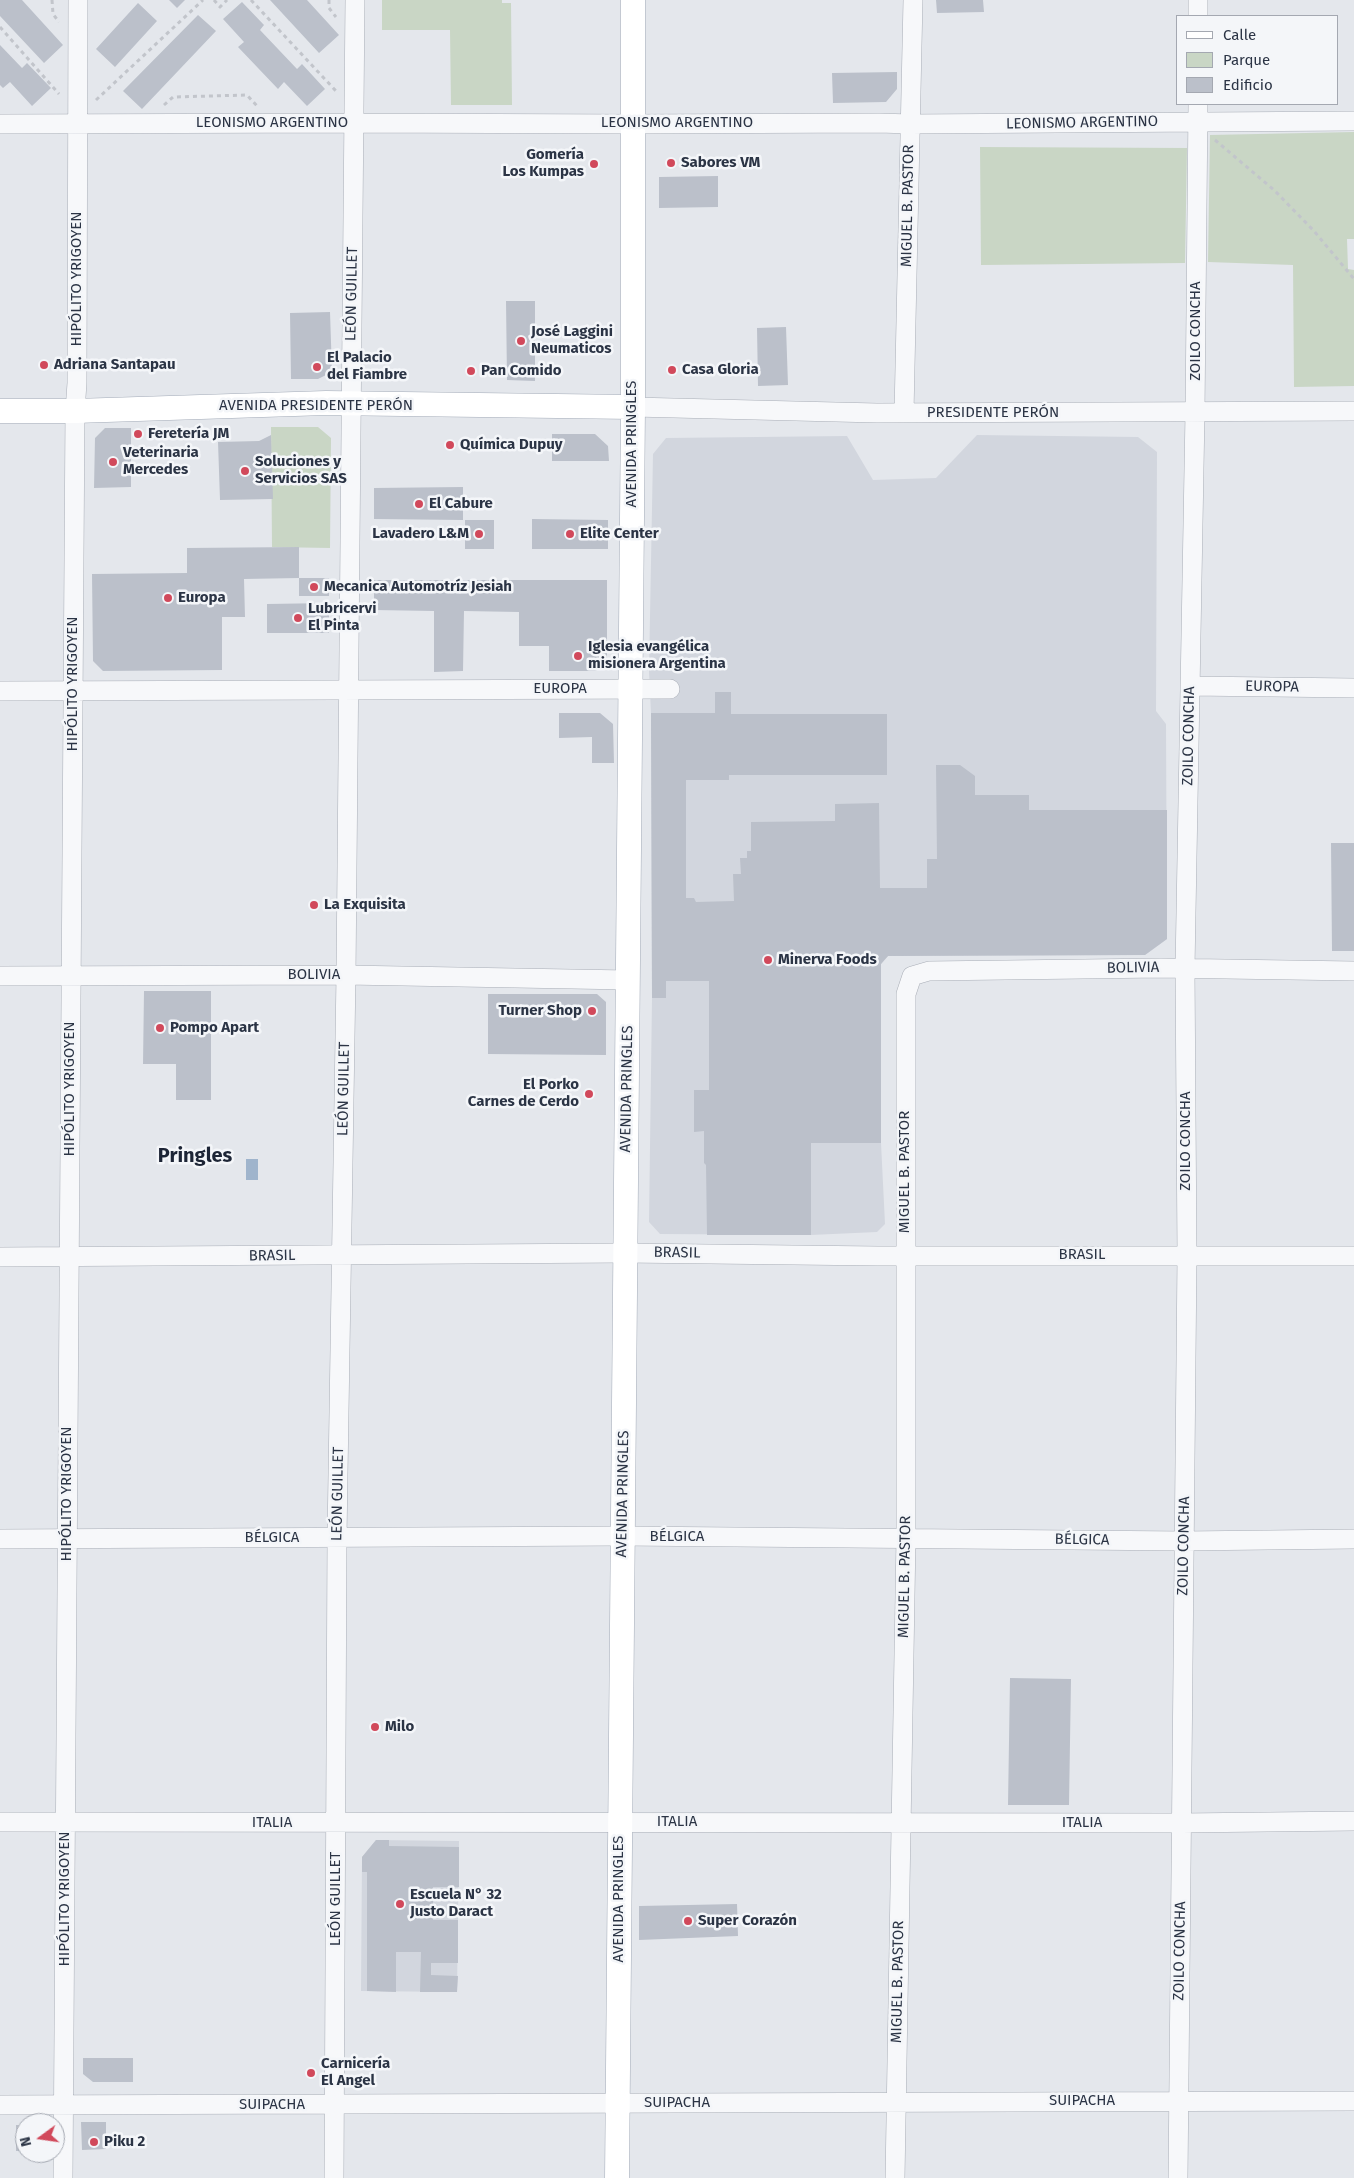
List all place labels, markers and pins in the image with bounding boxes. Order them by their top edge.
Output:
place label: Gomería Los Kumpas [502,146,584,181]
place label: Sabores VM [681,154,760,172]
marker: Sabores VM [665,157,677,169]
marker: Gomería Los Kumpas [588,158,600,170]
place label: José Laggini Neumaticos [531,323,613,358]
marker: José Laggini Neumaticos [515,335,527,347]
place label: El Palacio del Fiambre [327,349,407,384]
place label: Adriana Santapau [54,356,176,374]
marker: Adriana Santapau [38,359,50,371]
marker: El Palacio del Fiambre [311,361,323,373]
place label: Casa Gloria [682,361,759,379]
place label: Pan Comido [481,362,561,380]
marker: Casa Gloria [666,364,678,376]
marker: Pan Comido [465,365,477,377]
place label: Feretería JM [148,425,229,443]
marker: Feretería JM [132,428,144,440]
place label: Química Dupuy [460,436,563,454]
marker: Química Dupuy [444,439,456,451]
place label: Veterinaria Mercedes [123,444,199,479]
place label: Soluciones y Servicios SAS [255,453,347,488]
marker: Veterinaria Mercedes [107,456,119,468]
marker: Soluciones y Servicios SAS [239,465,251,477]
place label: El Cabure [429,495,493,513]
marker: El Cabure [413,498,425,510]
place label: Lavadero L&M [372,525,469,543]
place label: Elite Center [580,525,659,543]
marker: Lavadero L&M [473,528,485,540]
marker: Elite Center [564,528,576,540]
place label: Mecanica Automotríz Jesiah [324,578,512,596]
marker: Mecanica Automotríz Jesiah [308,581,320,593]
place label: Europa [178,589,226,607]
marker: Europa [162,592,174,604]
place label: Lubricervi El Pinta [308,600,376,635]
marker: Lubricervi El Pinta [292,612,304,624]
place label: Iglesia evangélica misionera Argentina [588,638,726,673]
marker: Iglesia evangélica misionera Argentina [572,650,584,662]
place label: La Exquisita [324,896,406,914]
marker: La Exquisita [308,899,320,911]
place label: Minerva Foods [778,951,877,969]
marker: Minerva Foods [762,954,774,966]
place label: Turner Shop [498,1002,582,1020]
marker: Turner Shop [586,1005,598,1017]
place label: Pompo Apart [170,1019,259,1037]
marker: Pompo Apart [154,1022,166,1034]
place label: El Porko Carnes de Cerdo [468,1076,579,1111]
marker: El Porko Carnes de Cerdo [583,1088,595,1100]
place label: Milo [385,1718,414,1736]
marker: Milo [369,1721,381,1733]
place label: Escuela N° 32 Justo Daract [410,1886,502,1921]
marker: Escuela N° 32 Justo Daract [394,1898,406,1910]
place label: Super Corazón [698,1912,797,1930]
marker: Super Corazón [682,1915,694,1927]
place label: Carnicería El Angel [321,2055,390,2090]
marker: Carnicería El Angel [305,2067,317,2079]
place label: Piku 2 [104,2133,145,2151]
marker: Piku 2 [88,2136,100,2148]

